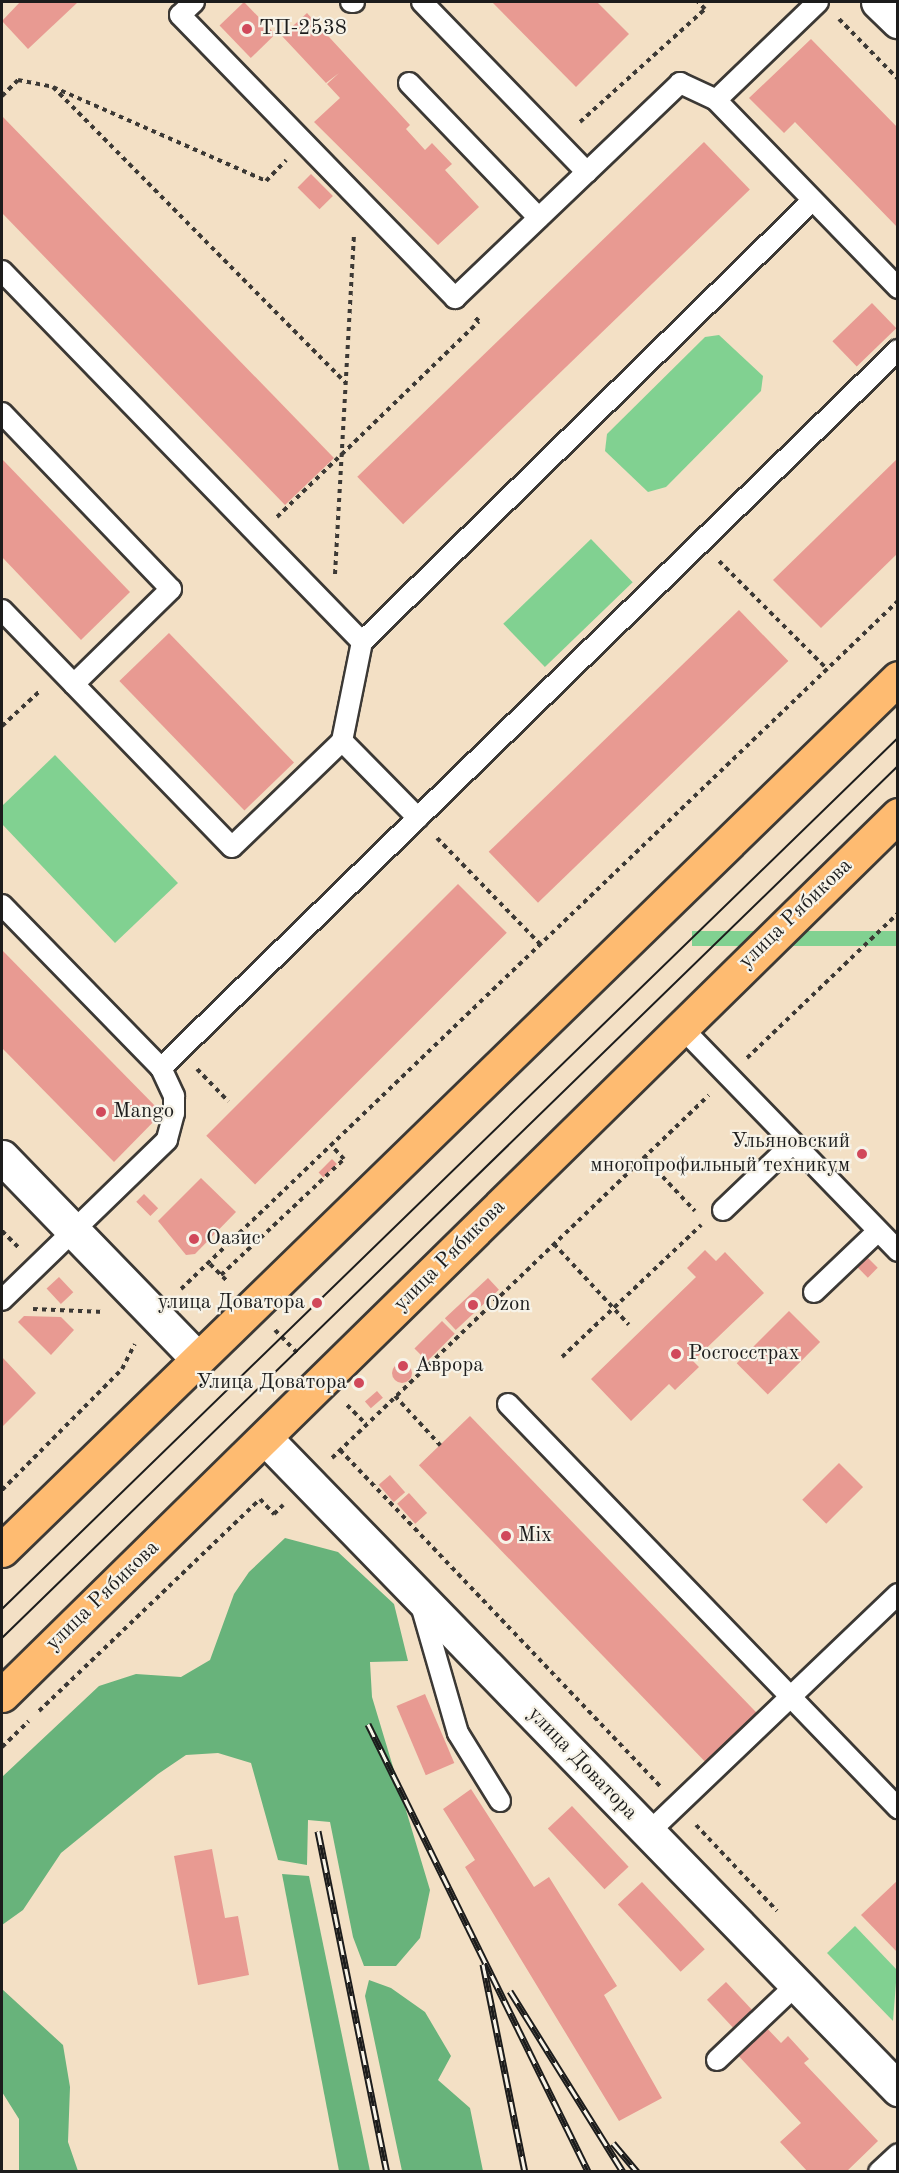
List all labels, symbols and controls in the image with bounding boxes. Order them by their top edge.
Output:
place label: ТП-2538 [259,16,347,42]
marker: ТП-2538 [240,22,254,36]
street label: улица Рябикова [734,854,858,974]
place label: Mango [113,1099,174,1125]
marker: Mango [94,1105,108,1119]
place label: Ульяновский многопрофильный техникум [591,1129,850,1179]
marker: Ульяновский многопрофильный техникум [855,1147,869,1161]
street label: улица Рябикова [389,1195,511,1317]
place label: Оазис [206,1226,261,1252]
marker: Оазис [187,1232,201,1246]
place label: улица Доватора [157,1290,305,1316]
place label: Ozon [485,1292,531,1318]
marker: улица Доватора [310,1296,324,1310]
marker: Ozon [466,1298,480,1312]
place label: Росгосстрах [688,1341,800,1367]
marker: Росгосстрах [669,1347,683,1361]
place label: Аврора [415,1353,484,1379]
marker: Аврора [396,1359,410,1373]
place label: Улица Доватора [196,1370,347,1396]
marker: Улица Доватора [352,1376,366,1390]
place label: Mix [518,1523,552,1549]
marker: Mix [499,1529,513,1543]
street label: улица Рябикова [41,1536,165,1656]
street label: улица Доватора [522,1702,642,1826]

